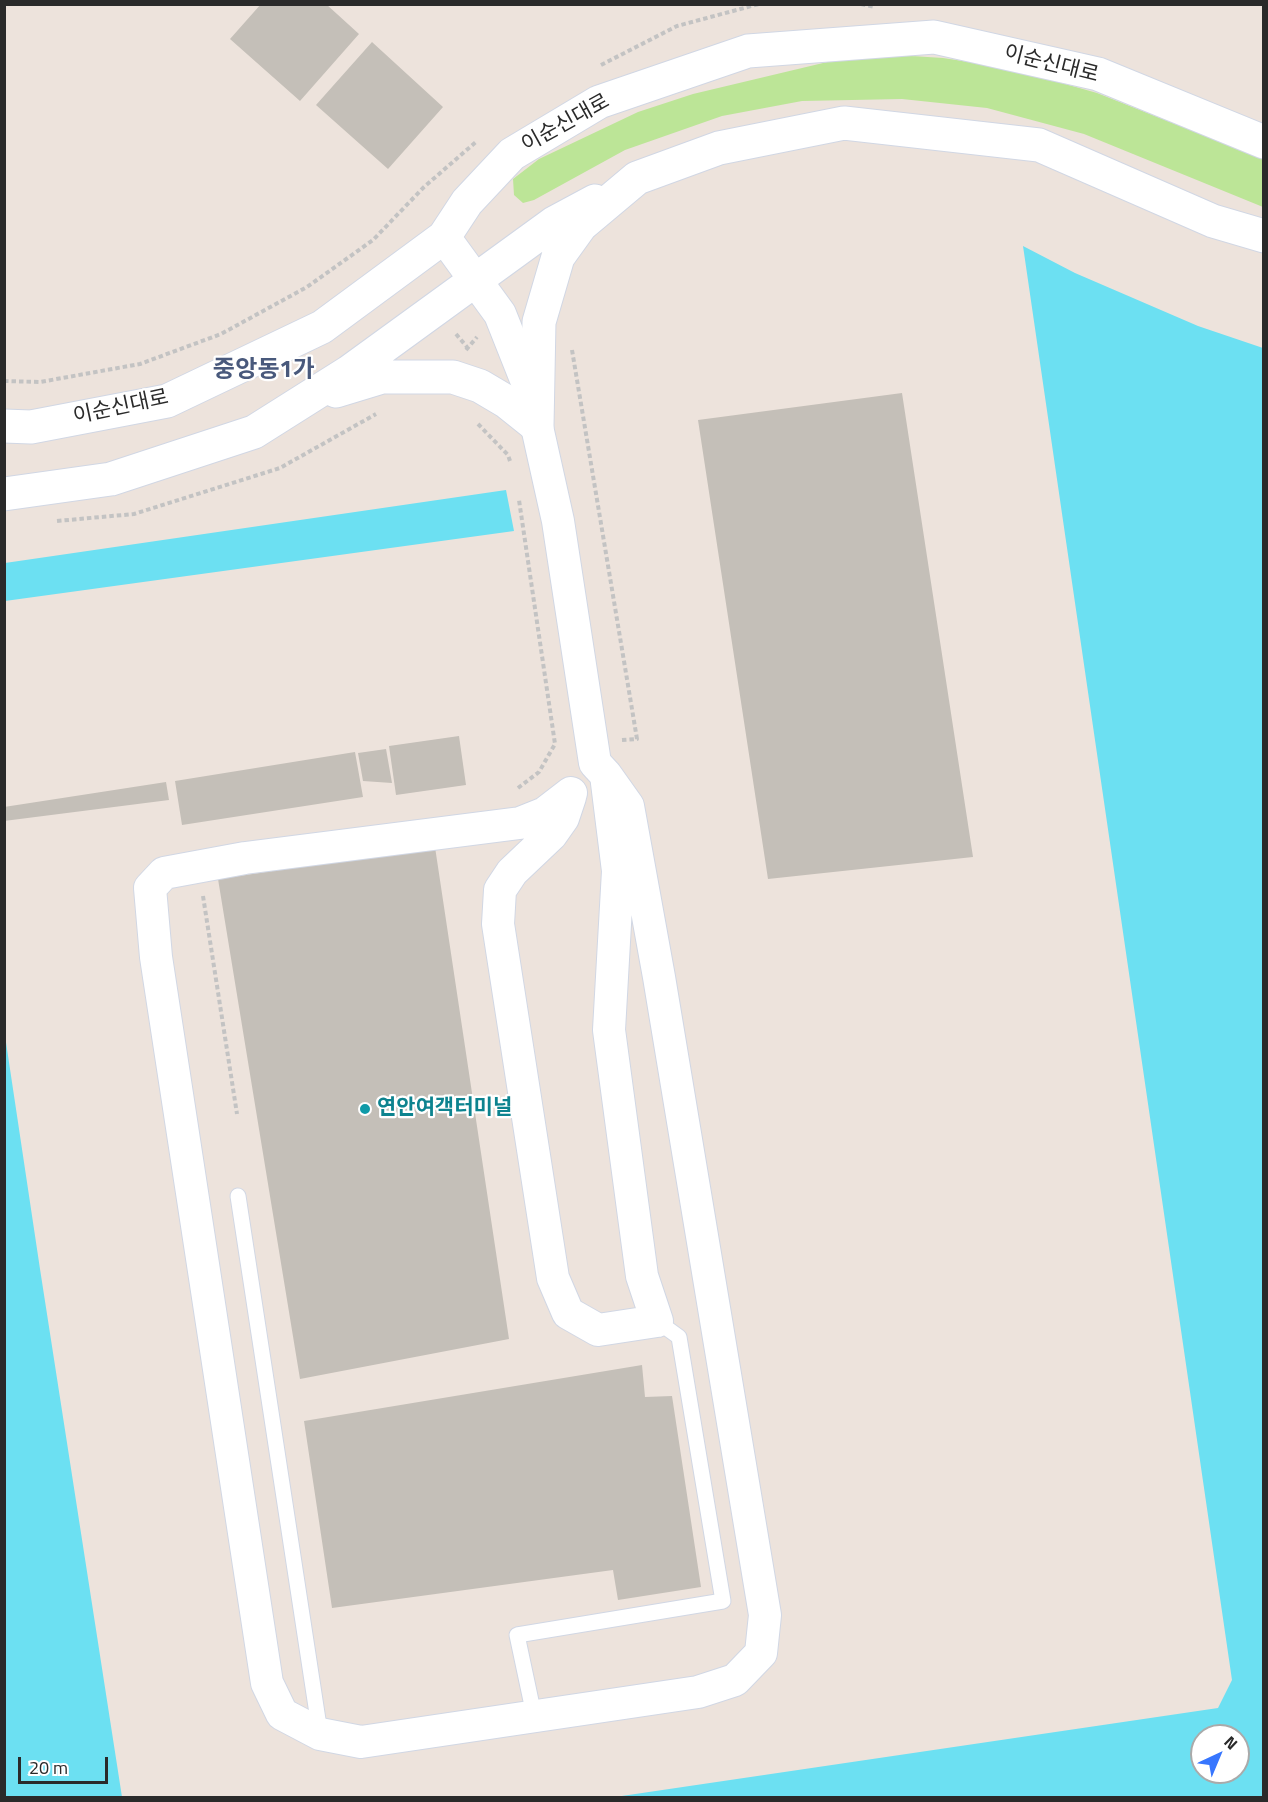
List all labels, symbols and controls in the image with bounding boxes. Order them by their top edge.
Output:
street label: 이순신대로 [1001,41,1101,89]
street label: 이순신대로 [518,90,614,158]
district label: 중앙동1가 [213,357,315,385]
street label: 이순신대로 [71,386,171,430]
place label: 연안여객터미널 [377,1096,512,1122]
marker: 연안여객터미널 [358,1102,372,1116]
north arrow [1190,1724,1250,1784]
text: N [1219,1730,1243,1755]
scale bar [21,1745,111,1783]
text: 20 m [29,1754,68,1781]

